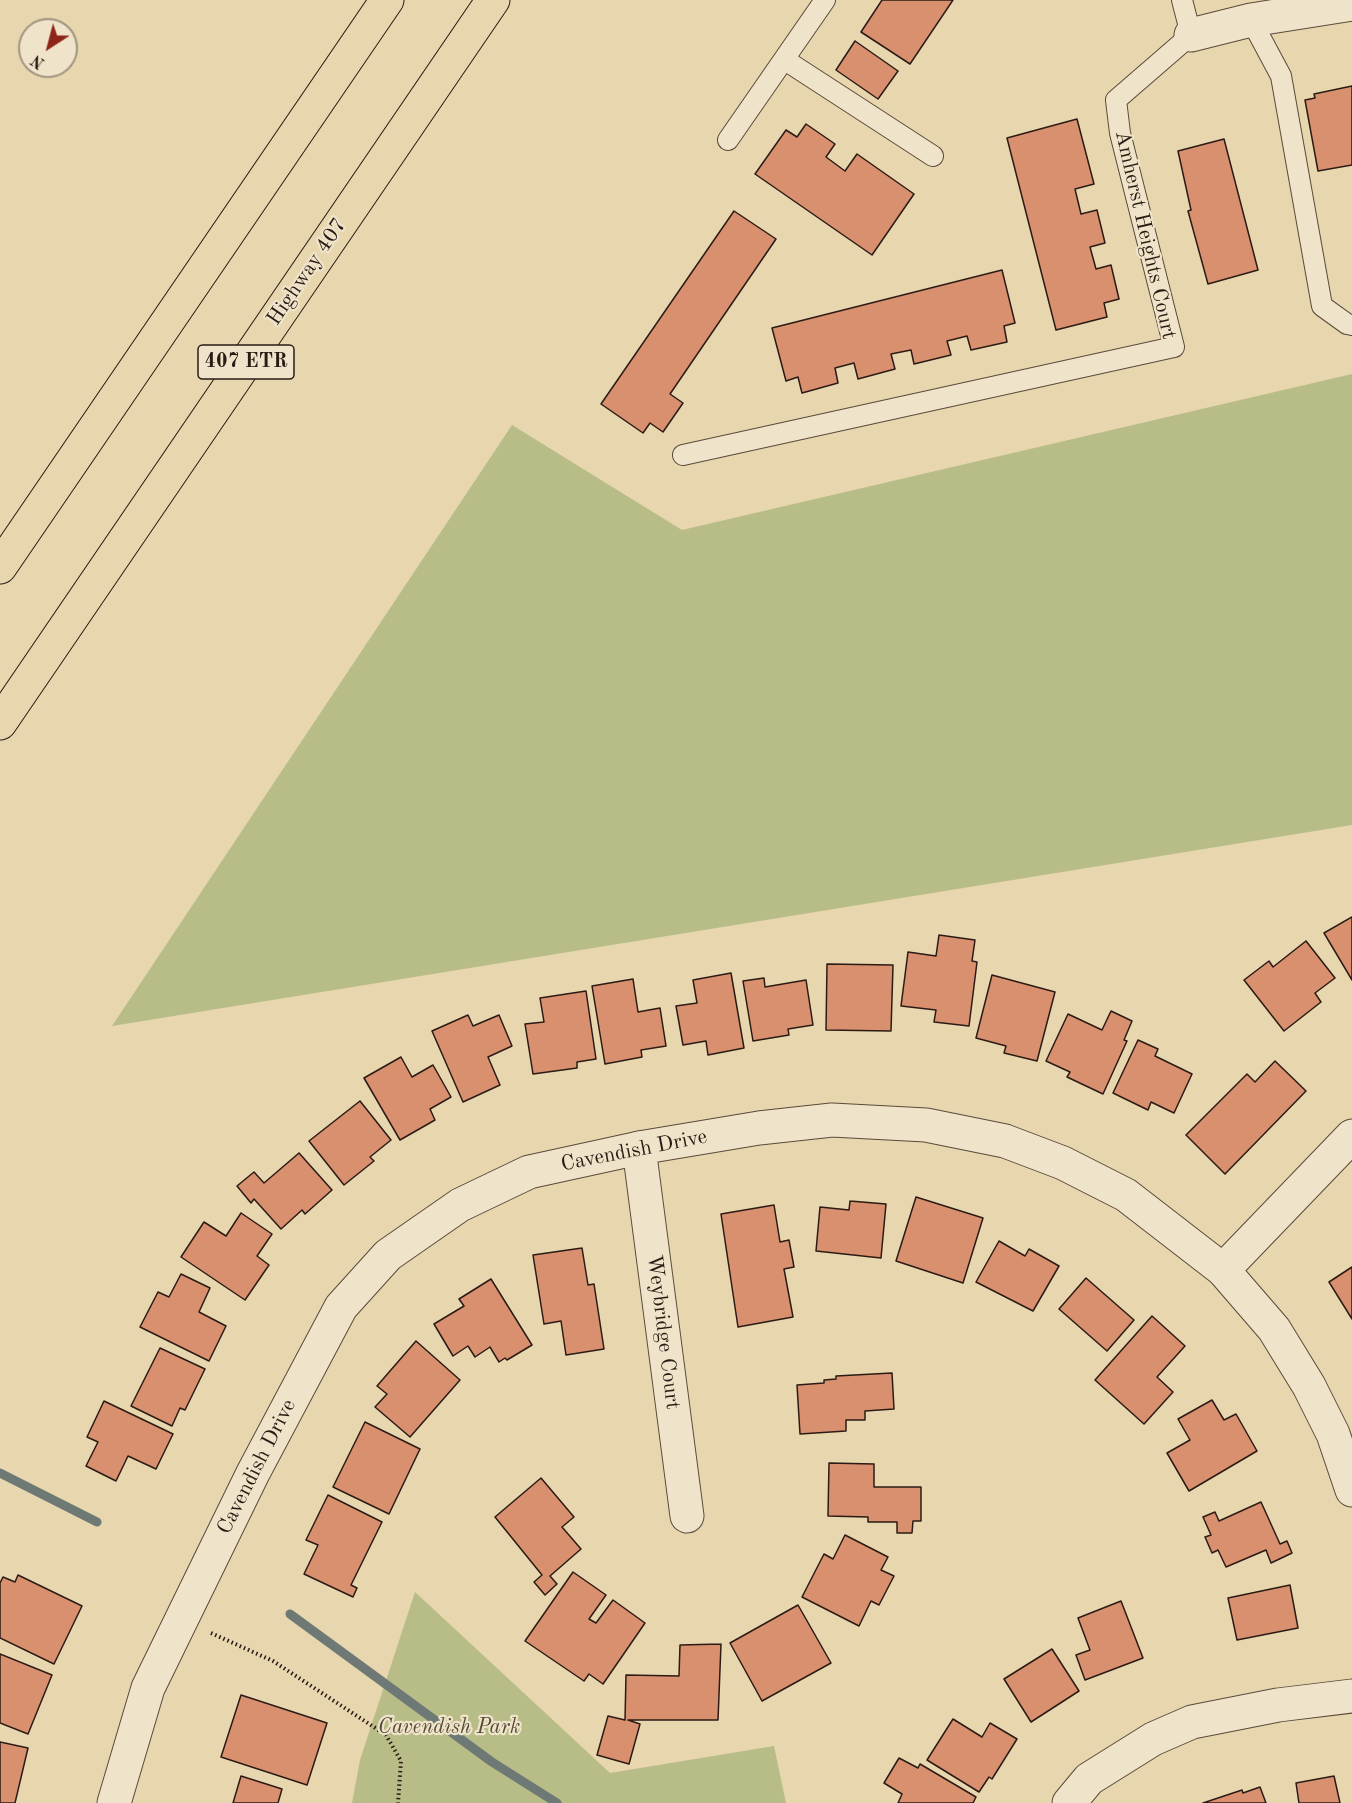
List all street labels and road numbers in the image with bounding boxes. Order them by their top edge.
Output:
street label: Amherst Heights Court [1109,128,1181,342]
street label: Highway 407 [262,213,352,331]
road number: 407 ETR [198,345,294,379]
street label: Cavendish Drive [559,1124,709,1178]
street label: Weybridge Court [641,1253,685,1411]
street label: Cavendish Drive [212,1395,302,1539]

